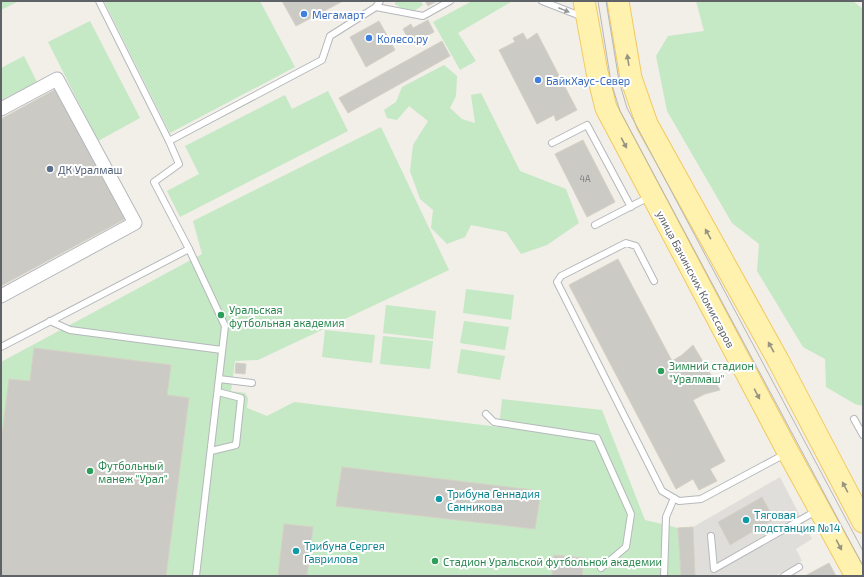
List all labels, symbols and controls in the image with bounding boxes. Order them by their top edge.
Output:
place label: Мегамарт [312,8,365,21]
one-way arrow [559,8,571,14]
marker: Мегамарт [299,9,309,19]
place label: Колесо.ру [377,32,428,46]
marker: Колесо.ру [364,33,374,43]
one-way arrow [625,54,631,66]
place label: БайкХаус-Север [546,74,630,88]
marker: БайкХаус-Север [533,75,543,85]
one-way arrow [621,137,628,148]
place label: ДК Уралмаш [58,163,122,176]
marker: ДК Уралмаш [45,164,55,174]
house number: 4А [579,173,591,184]
street label: улица Бакинских Комиссаров [653,208,738,350]
one-way arrow [705,228,711,239]
place label: Уральская футбольная академия [229,303,344,330]
marker: Уральская футбольная академия [216,310,226,320]
one-way arrow [768,342,774,353]
place label: Зимний стадион "Уралмаш" [669,359,754,385]
marker: Зимний стадион "Уралмаш" [656,366,666,376]
one-way arrow [754,388,760,400]
place label: Футбольный манеж "Урал" [98,459,168,485]
marker: Футбольный манеж "Урал" [85,466,95,476]
one-way arrow [842,481,848,493]
place label: Трибуна Геннадия Санникова [447,487,540,513]
marker: Трибуна Геннадия Санникова [434,494,444,504]
place label: Тяговая подстанция №14 [754,508,841,534]
marker: Тяговая подстанция №14 [741,515,751,525]
place label: Трибуна Сергея Гаврилова [304,539,385,565]
one-way arrow [836,539,842,551]
marker: Трибуна Сергея Гаврилова [291,546,301,556]
place label: Стадион Уральской футбольной академии [443,555,662,569]
marker: Стадион Уральской футбольной академии [430,556,440,566]

